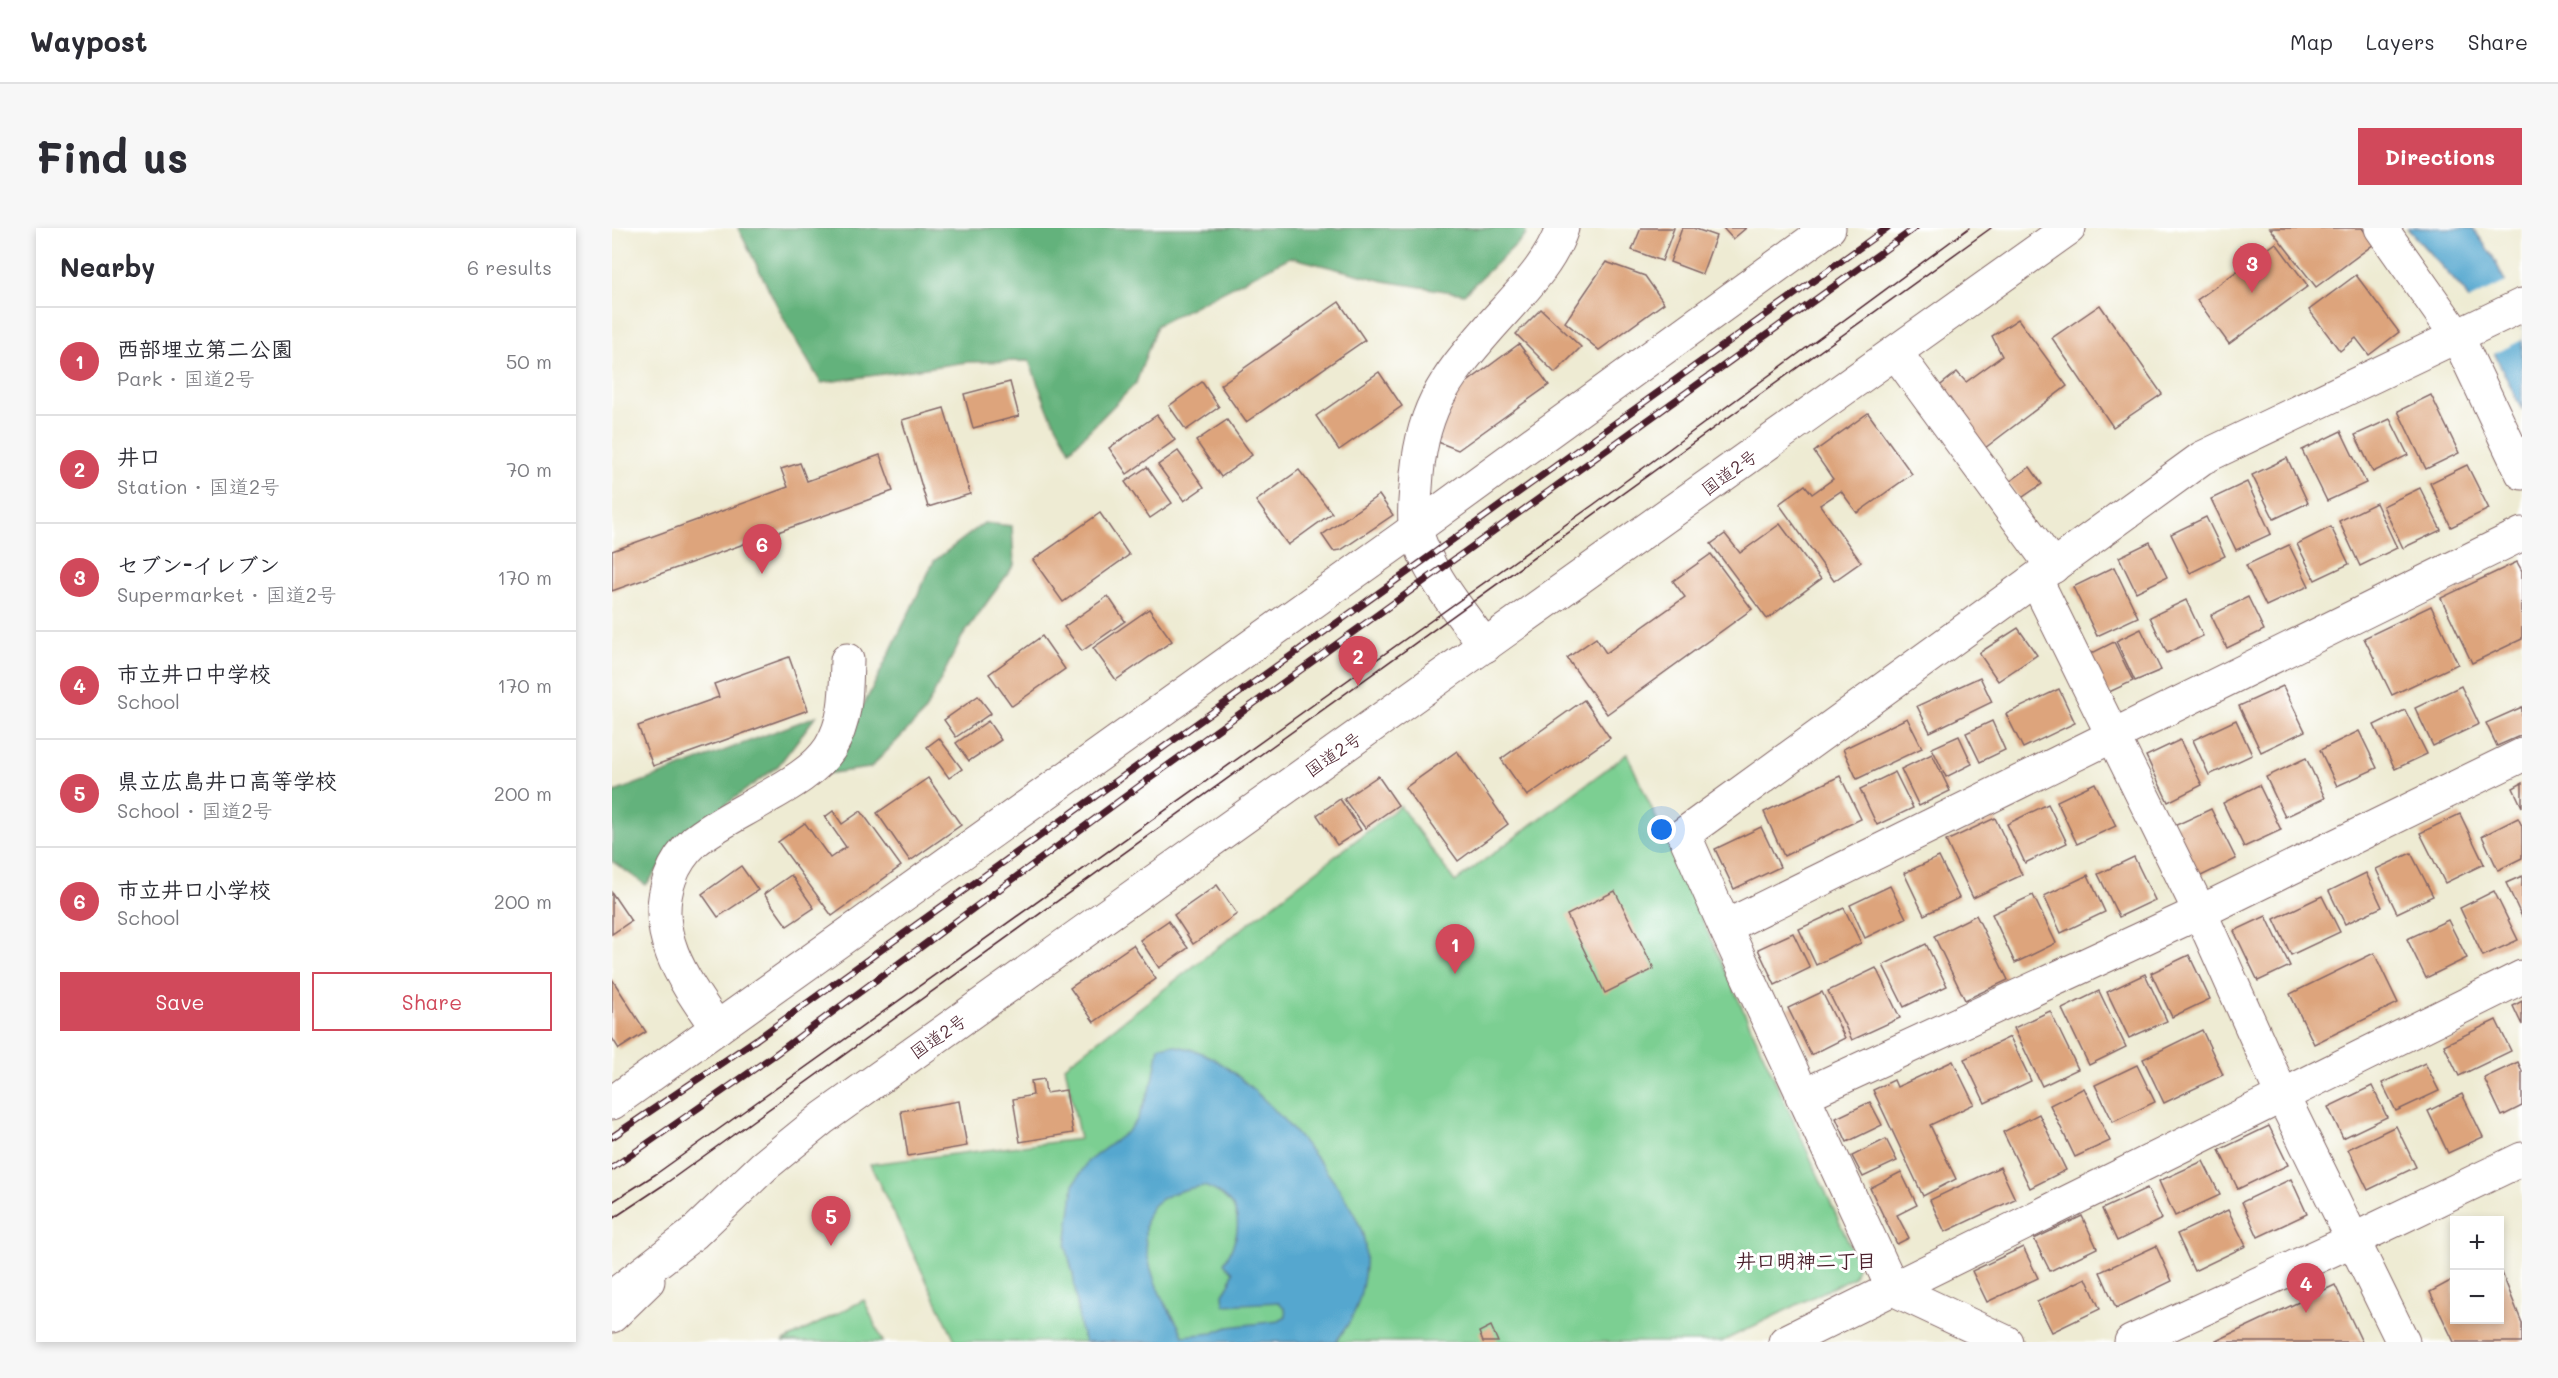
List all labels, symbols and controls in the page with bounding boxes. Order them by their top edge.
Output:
text: Waypost [30,23,147,59]
text: Map [2290,28,2333,55]
text: Layers [2366,28,2435,55]
text: Share [2468,28,2528,55]
button: Directions [2358,128,2522,185]
text: Find us [36,129,188,184]
pin: 3 [2232,244,2272,293]
text: Nearby [60,250,155,284]
text: 6 results [467,254,552,280]
text: 西部埋立第二公園 [117,334,293,363]
text: 1 [75,348,84,374]
text: 50 m [506,348,552,374]
text: Park · 国道2号 [117,365,255,391]
text: 井口 [117,442,161,471]
street label: 国道2号 [1696,443,1762,501]
text: 2 [74,456,85,482]
text: 70 m [506,456,552,482]
text: Station · 国道2号 [117,473,280,499]
pin: 6 [742,524,782,574]
text: セブン-イレブン [117,550,280,579]
text: 3 [74,564,86,590]
text: 170 m [497,564,552,590]
text: Supermarket · 国道2号 [117,581,337,607]
pin: 2 [1338,636,1378,686]
text: 市立井口中学校 [117,659,271,688]
text: 4 [73,672,86,698]
text: 170 m [497,672,552,698]
text: School [117,688,180,714]
street label: 国道2号 [1300,726,1366,782]
text: 県立広島井口高等学校 [117,766,337,795]
text: 5 [74,780,85,806]
text: 200 m [494,780,552,806]
text: School · 国道2号 [117,797,273,823]
your location [1647,815,1676,844]
text: 市立井口小学校 [117,875,271,904]
text: 6 [73,888,86,914]
text: 200 m [494,888,552,914]
text: School [117,904,180,930]
pin: 1 [1436,924,1474,974]
button: Save [60,972,300,1031]
button: Share [312,972,552,1031]
street label: 国道2号 [905,1008,971,1064]
pin: 5 [812,1196,850,1246]
map controls [2450,1216,2504,1324]
button: + [2450,1216,2504,1270]
district label: 井口明神二丁目 [1736,1247,1876,1273]
pin: 4 [2286,1264,2326,1313]
button: − [2450,1270,2504,1324]

